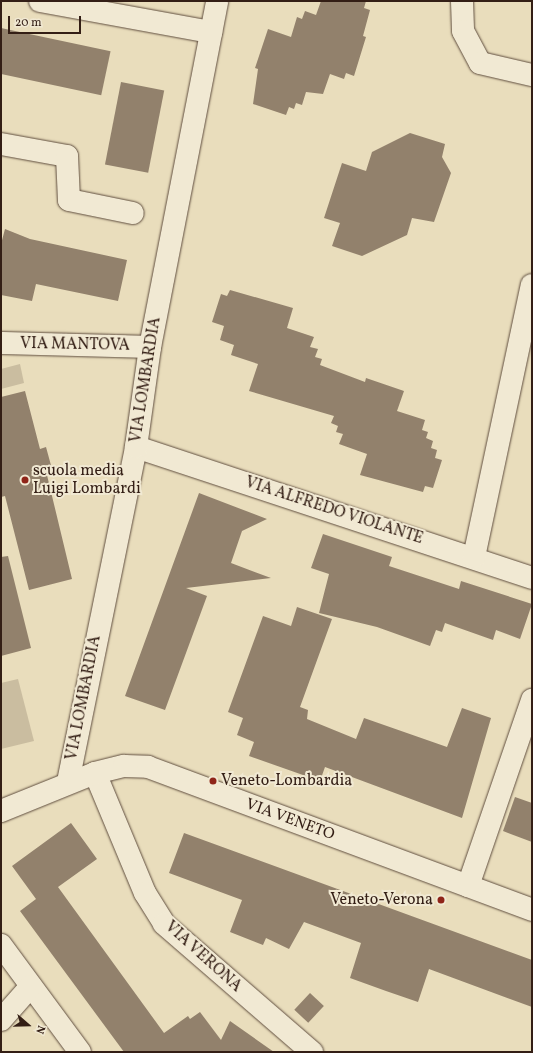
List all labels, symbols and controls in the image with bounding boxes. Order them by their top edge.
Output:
scale bar [10,8,83,34]
text: 20 m [15,15,42,31]
street label: VIA LOMBARDIA [127,316,165,444]
street label: VIA MANTOVA [20,334,130,356]
place label: scuola media Luigi Lombardi [33,461,141,499]
street label: VIA ALFREDO VIOLANTE [242,473,426,549]
marker: scuola media Luigi Lombardi [20,475,30,485]
street label: VIA LOMBARDIA [62,634,106,762]
place label: Veneto-Lombardia [221,771,352,791]
marker: Veneto-Lombardia [208,776,218,786]
street label: VIA VENETO [243,795,337,845]
place label: Veneto-Verona [330,890,433,910]
marker: Veneto-Verona [436,895,446,905]
street label: VIA VERONA [160,917,246,997]
north arrow [8,1005,48,1045]
text: N [31,1023,48,1036]

